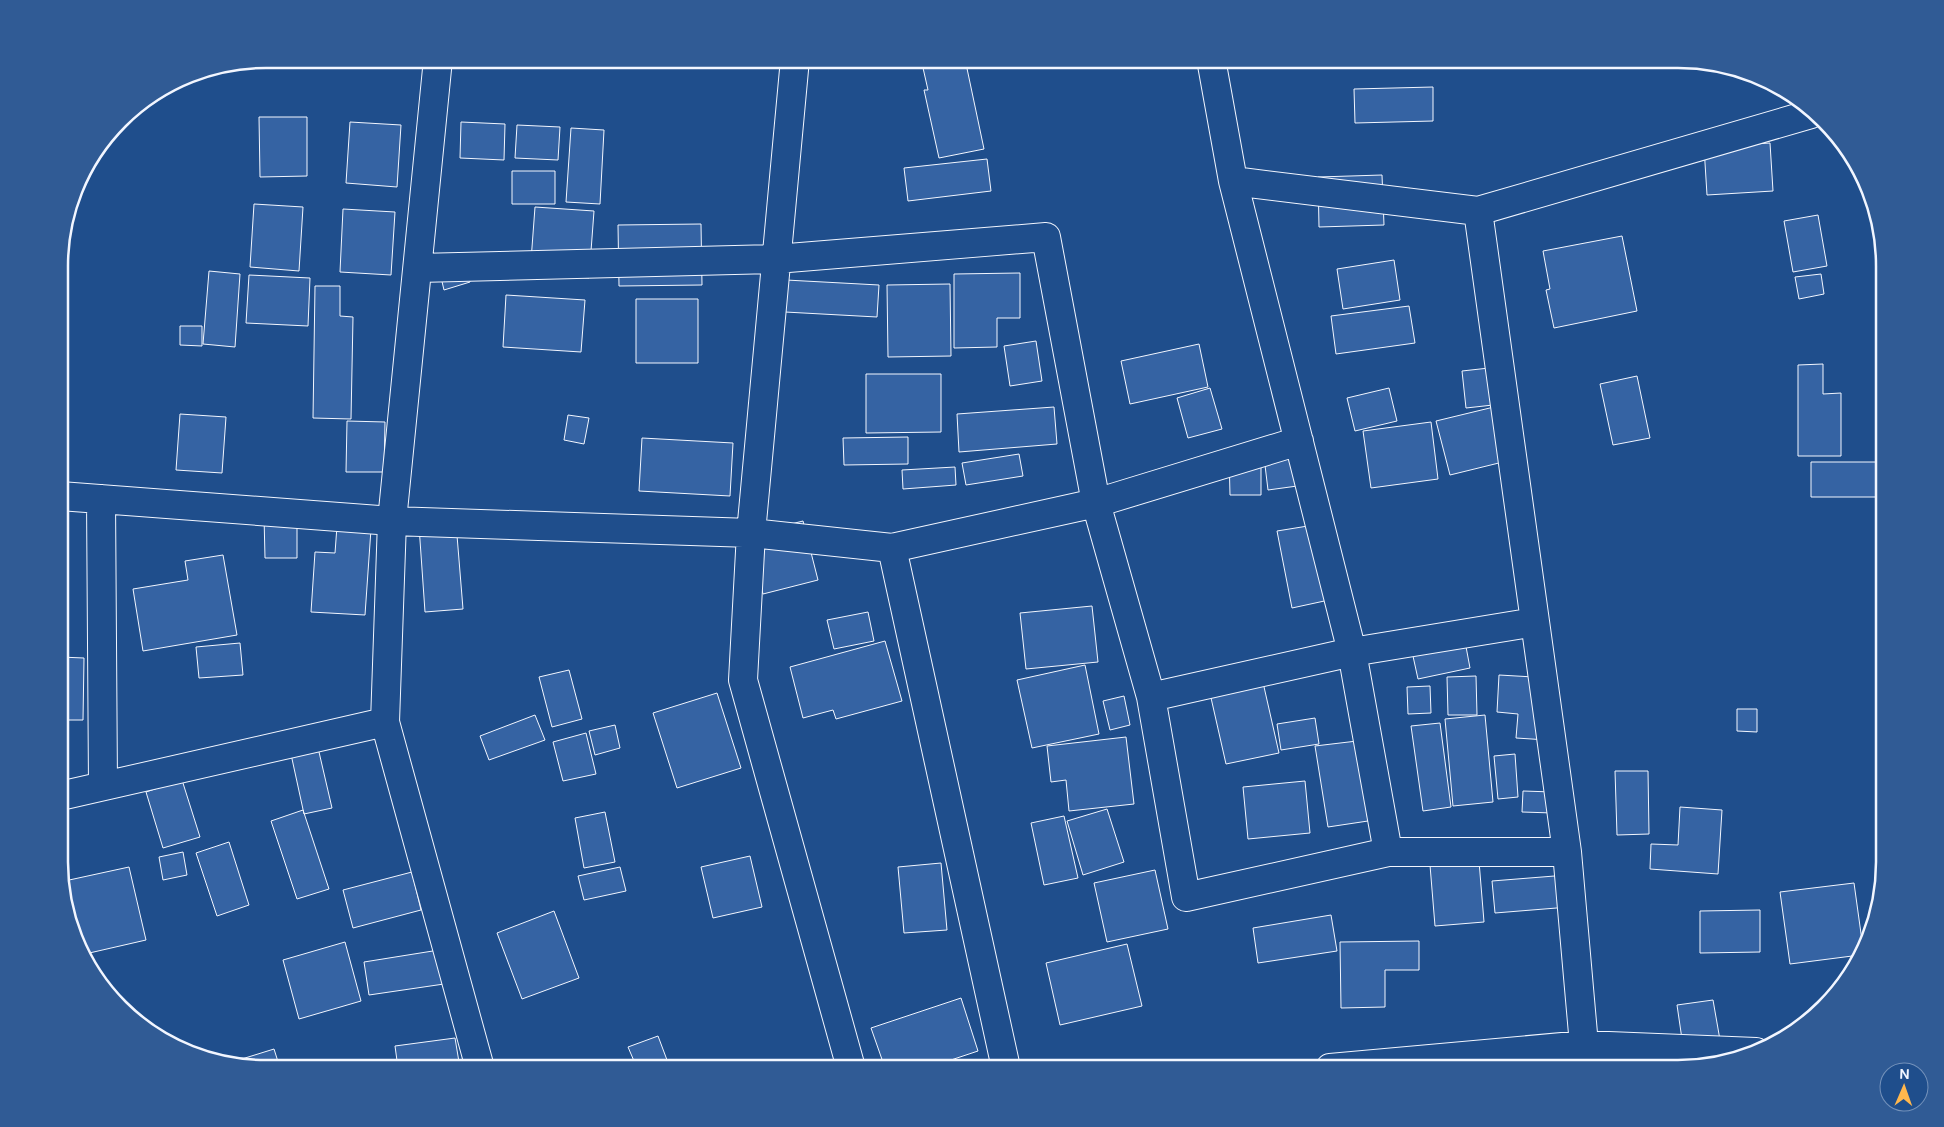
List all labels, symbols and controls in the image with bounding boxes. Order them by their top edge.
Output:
north arrow [1879,1062,1929,1112]
text: N [1899,1065,1910,1083]

